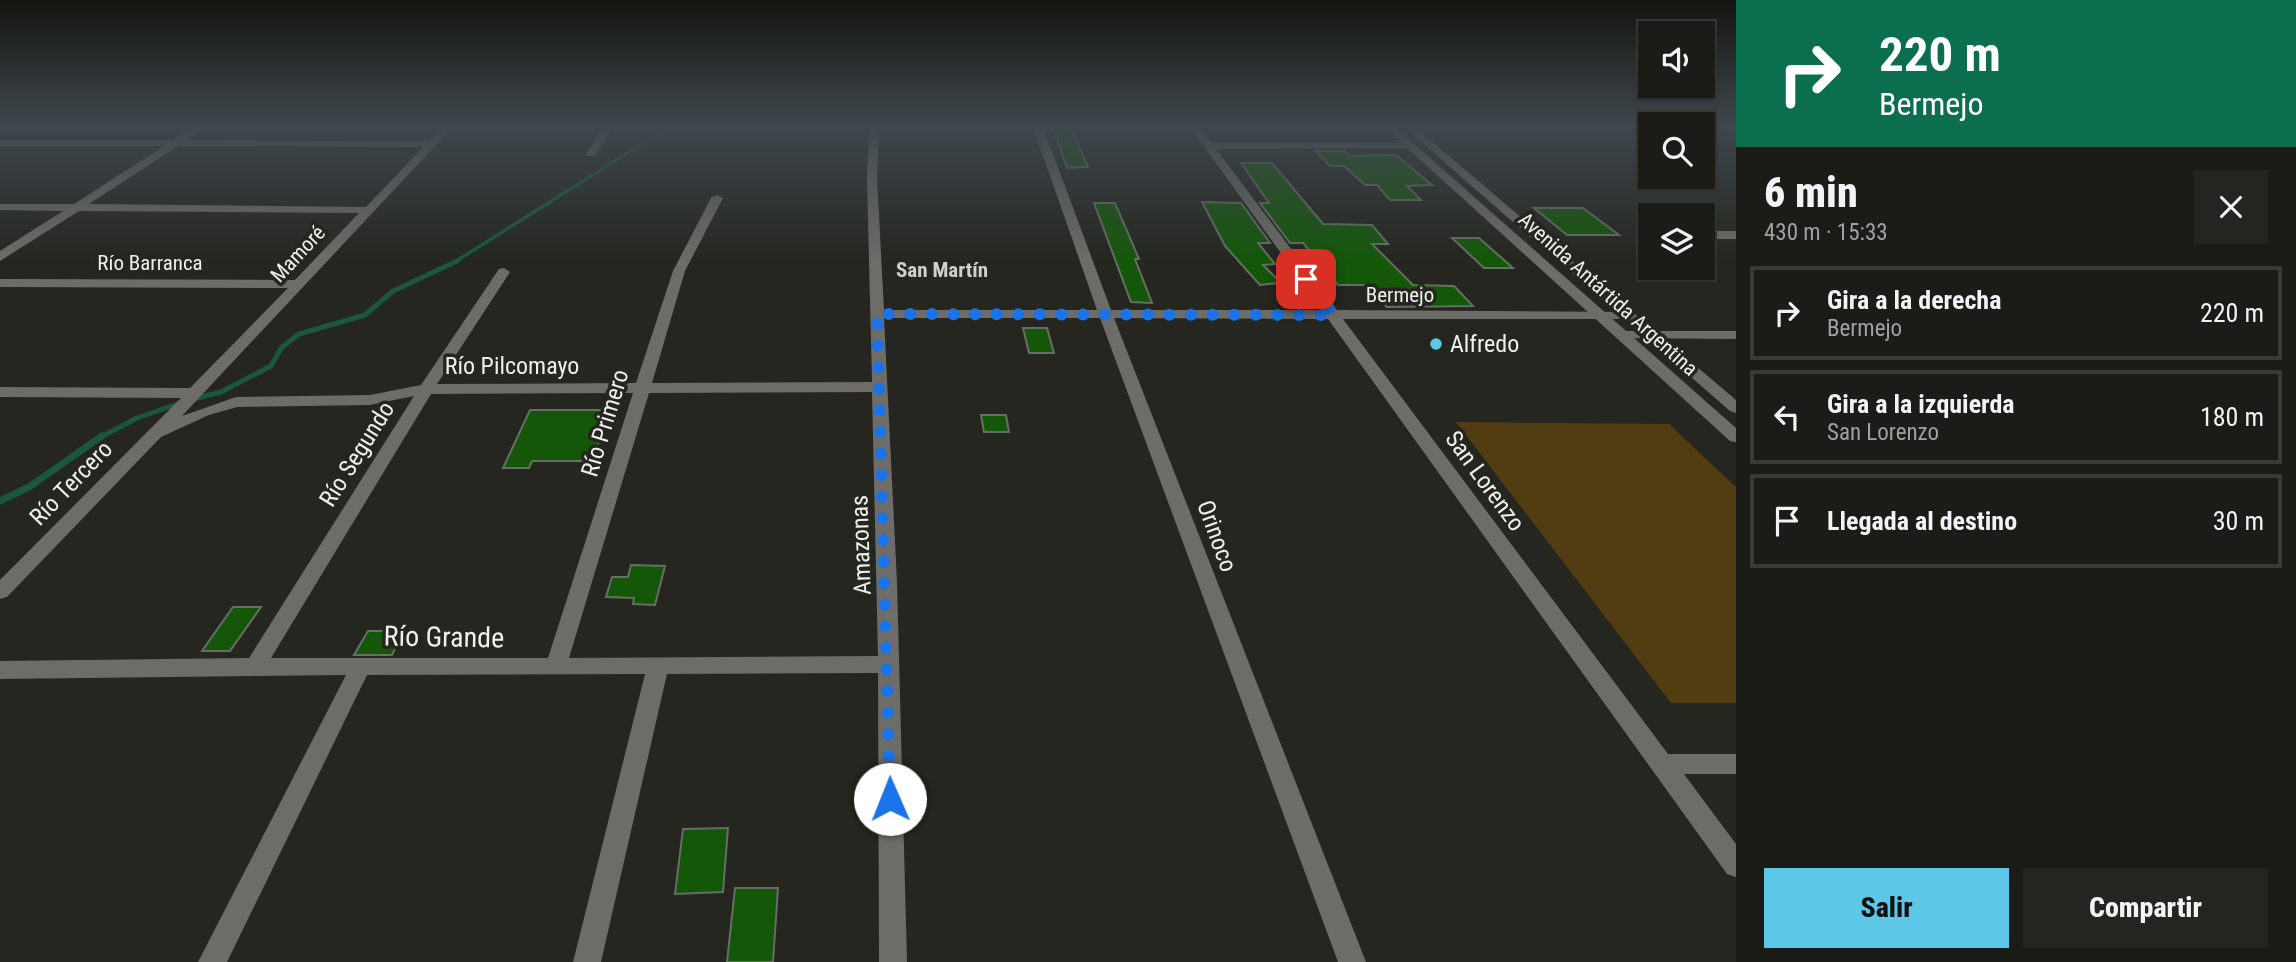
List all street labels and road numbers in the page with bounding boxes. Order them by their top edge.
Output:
street label: Avenida Antártida Argentina [1514,207,1702,381]
street label: Mamoré [266,221,330,287]
street label: Río Barranca [97,251,203,275]
street label: Bermejo [1366,283,1434,307]
street label: Río Pilcomayo [445,352,579,380]
street label: Río Primero [575,366,635,480]
street label: Río Segundo [314,396,400,512]
street label: San Lorenzo [1439,425,1531,537]
street label: Río Tercero [24,435,118,531]
street label: Amazonas [845,495,877,595]
street label: Orinoco [1191,496,1243,576]
street label: Río Grande [383,619,505,655]

